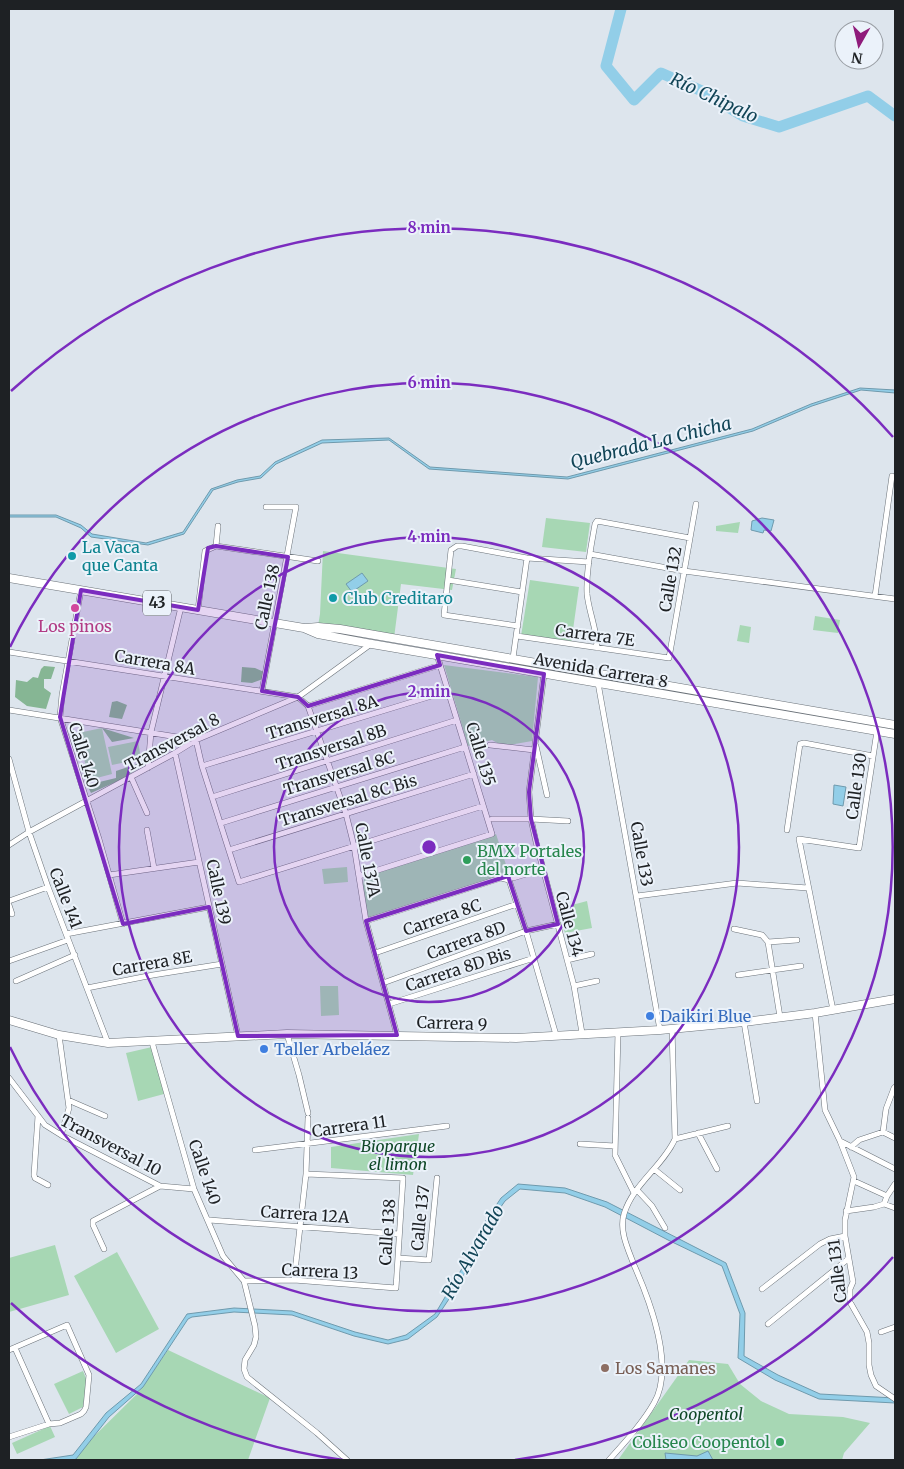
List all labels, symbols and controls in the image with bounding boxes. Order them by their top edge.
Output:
north arrow [834,20,884,70]
text: N [850,48,864,68]
water label: Río Chipalo [667,67,762,128]
text: 8 min [407,218,451,237]
text: 6 min [407,373,451,392]
water label: Quebrada La Chicha [568,411,734,474]
text: 4 min [407,527,451,546]
place label: La Vaca que Canta [82,537,158,575]
street label: Calle 132 [654,545,686,613]
marker: La Vaca que Canta [66,550,78,562]
street label: Calle 138 [250,562,284,632]
place label: Club Creditaro [343,588,453,608]
road number: 43 [143,590,171,616]
marker: Club Creditaro [327,592,339,604]
marker: Los pinos [69,602,81,614]
place label: Los pinos [38,616,112,636]
street label: Carrera 7E [554,620,637,651]
street label: Carrera 8A [113,645,198,679]
street label: Avenida Carrera 8 [531,648,670,692]
text: 2 min [408,682,450,701]
street label: Transversal 8A [264,690,381,743]
street label: Transversal 8 [121,709,223,775]
street label: Calle 140 [65,720,103,790]
street label: Transversal 8B [273,720,389,774]
street label: Calle 135 [462,720,500,788]
street label: Transversal 8C [281,747,397,799]
street label: Calle 130 [841,751,871,821]
street label: Transversal 8C Bis [277,770,419,830]
street label: Calle 133 [626,820,658,888]
street label: Calle 137A [351,821,385,900]
centre of rings [420,838,438,856]
place label: BMX Portales del norte [477,841,582,879]
marker: BMX Portales del norte [461,854,473,866]
street label: Calle 139 [202,857,236,927]
street label: Calle 141 [45,865,87,931]
street label: Calle 134 [552,889,588,959]
street label: Carrera 8C [400,894,484,940]
street label: Carrera 8D [424,917,508,963]
street label: Carrera 8D Bis [403,942,513,995]
street label: Carrera 8E [111,946,194,980]
place label: Daikiri Blue [660,1006,751,1026]
marker: Daikiri Blue [644,1010,656,1022]
street label: Carrera 9 [416,1012,488,1034]
place label: Taller Arbeláez [274,1039,390,1059]
marker: Taller Arbeláez [258,1043,270,1055]
street label: Transversal 10 [57,1110,165,1180]
street label: Carrera 11 [310,1111,388,1141]
park label: Bioparque el limon [361,1136,435,1174]
street label: Calle 140 [185,1137,225,1207]
street label: Calle 137 [407,1184,433,1252]
street label: Calle 138 [375,1198,399,1266]
water label: Río Alvarado [436,1200,509,1303]
street label: Carrera 12A [260,1201,351,1227]
street label: Calle 131 [823,1238,851,1304]
street label: Carrera 13 [281,1259,359,1283]
place label: Los Samanes [615,1358,716,1378]
marker: Los Samanes [599,1362,611,1374]
park label: Coopentol [669,1404,743,1424]
place label: Coliseo Coopentol [632,1432,770,1452]
marker: Coliseo Coopentol [774,1436,786,1448]

